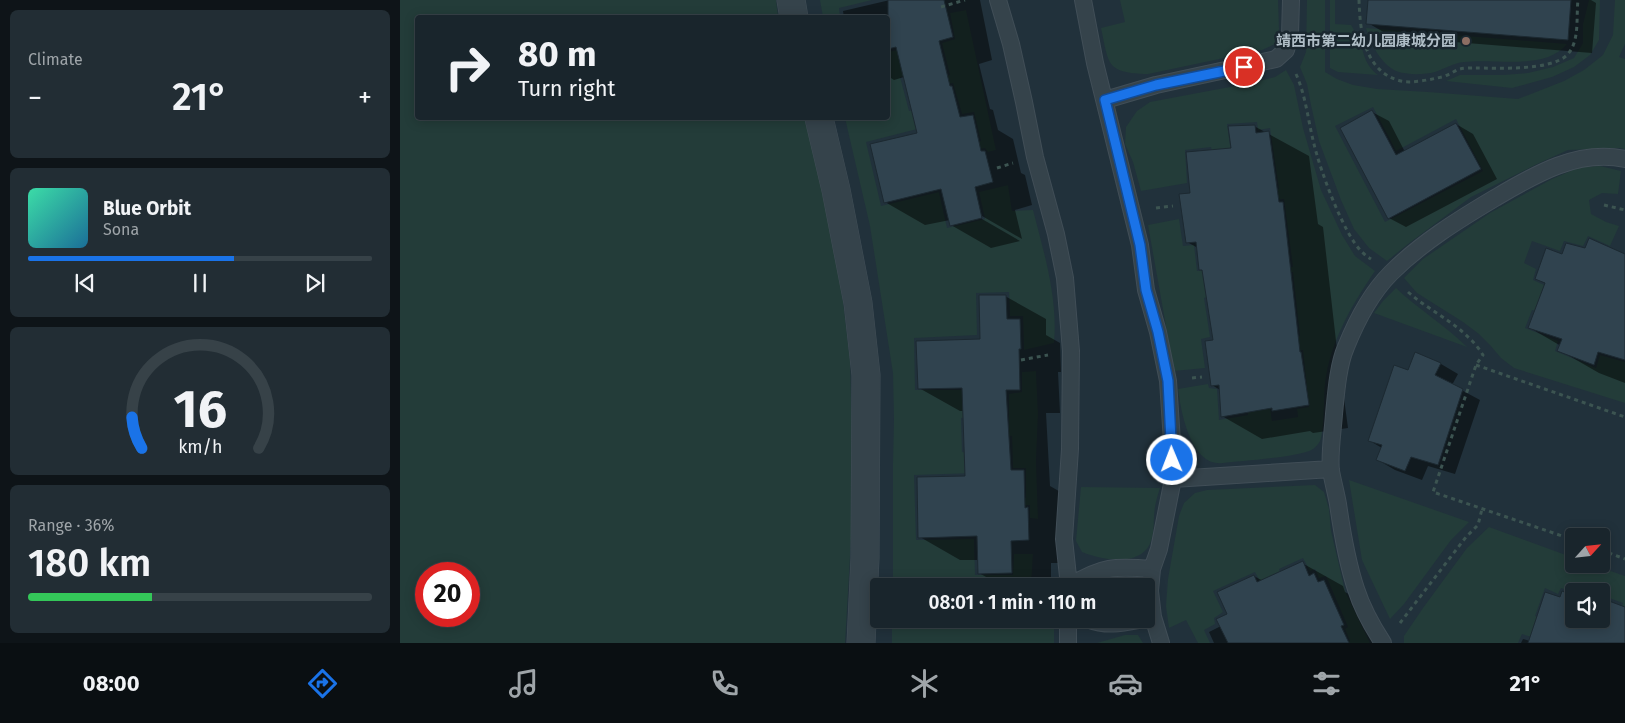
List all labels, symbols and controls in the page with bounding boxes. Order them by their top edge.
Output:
place label: 靖西市第二幼儿园康城分园 [1276,32,1456,50]
text: 80 m [518,33,597,75]
icon: right [435,35,500,100]
marker: 靖西市第二幼儿园康城分园 [1460,35,1472,47]
pin [1223,46,1265,88]
text: Climate [28,50,83,69]
icon: arrive [1230,53,1258,81]
text: 21° [172,74,228,120]
text: Turn right [518,75,615,102]
text: − [28,81,42,114]
text: + [358,81,372,114]
text: Blue Orbit [103,197,191,220]
text: Sona [103,220,139,239]
icon: previous [71,269,99,297]
icon: pause [186,269,214,297]
icon: next [301,269,329,297]
text: 16 [173,378,227,441]
position arrow [1145,433,1197,485]
text: km/h [178,436,222,458]
text: Range · 36% [28,516,114,535]
north arrow [1565,528,1610,572]
map controls [1565,528,1610,628]
text: 180 km [28,540,151,586]
speed limit sign: 20 [415,562,480,627]
button: sound [1565,583,1610,628]
text: 08:01 · 1 min · 110 m [929,591,1096,614]
icon: directions [305,666,340,701]
icon: music [506,666,541,701]
icon: phone [707,666,742,701]
icon: climate [907,666,942,701]
icon: car [1108,666,1143,701]
icon: filters [1309,666,1344,701]
text: 08:00 [83,670,140,697]
text: 21° [1510,670,1542,697]

